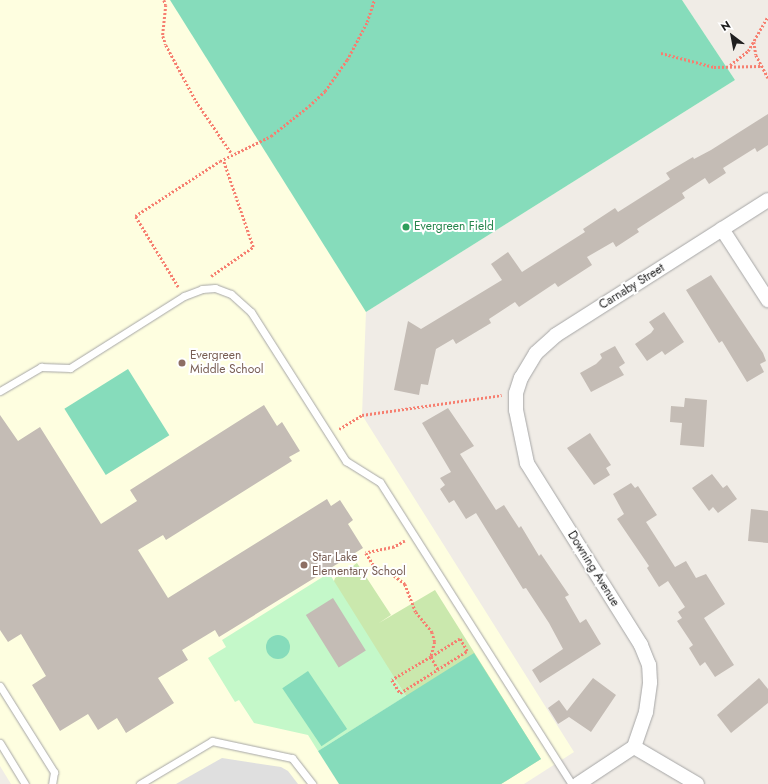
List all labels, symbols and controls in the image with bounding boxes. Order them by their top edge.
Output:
north arrow [712,16,752,56]
text: N [718,17,734,35]
place label: Evergreen Field [414,220,494,234]
marker: Evergreen Field [401,222,411,232]
street label: Carnaby Street [597,261,667,313]
place label: Evergreen Middle School [190,349,264,377]
marker: Evergreen Middle School [177,358,187,368]
street label: Downing Avenue [564,529,622,609]
place label: Star Lake Elementary School [312,551,406,579]
marker: Star Lake Elementary School [299,560,309,570]

